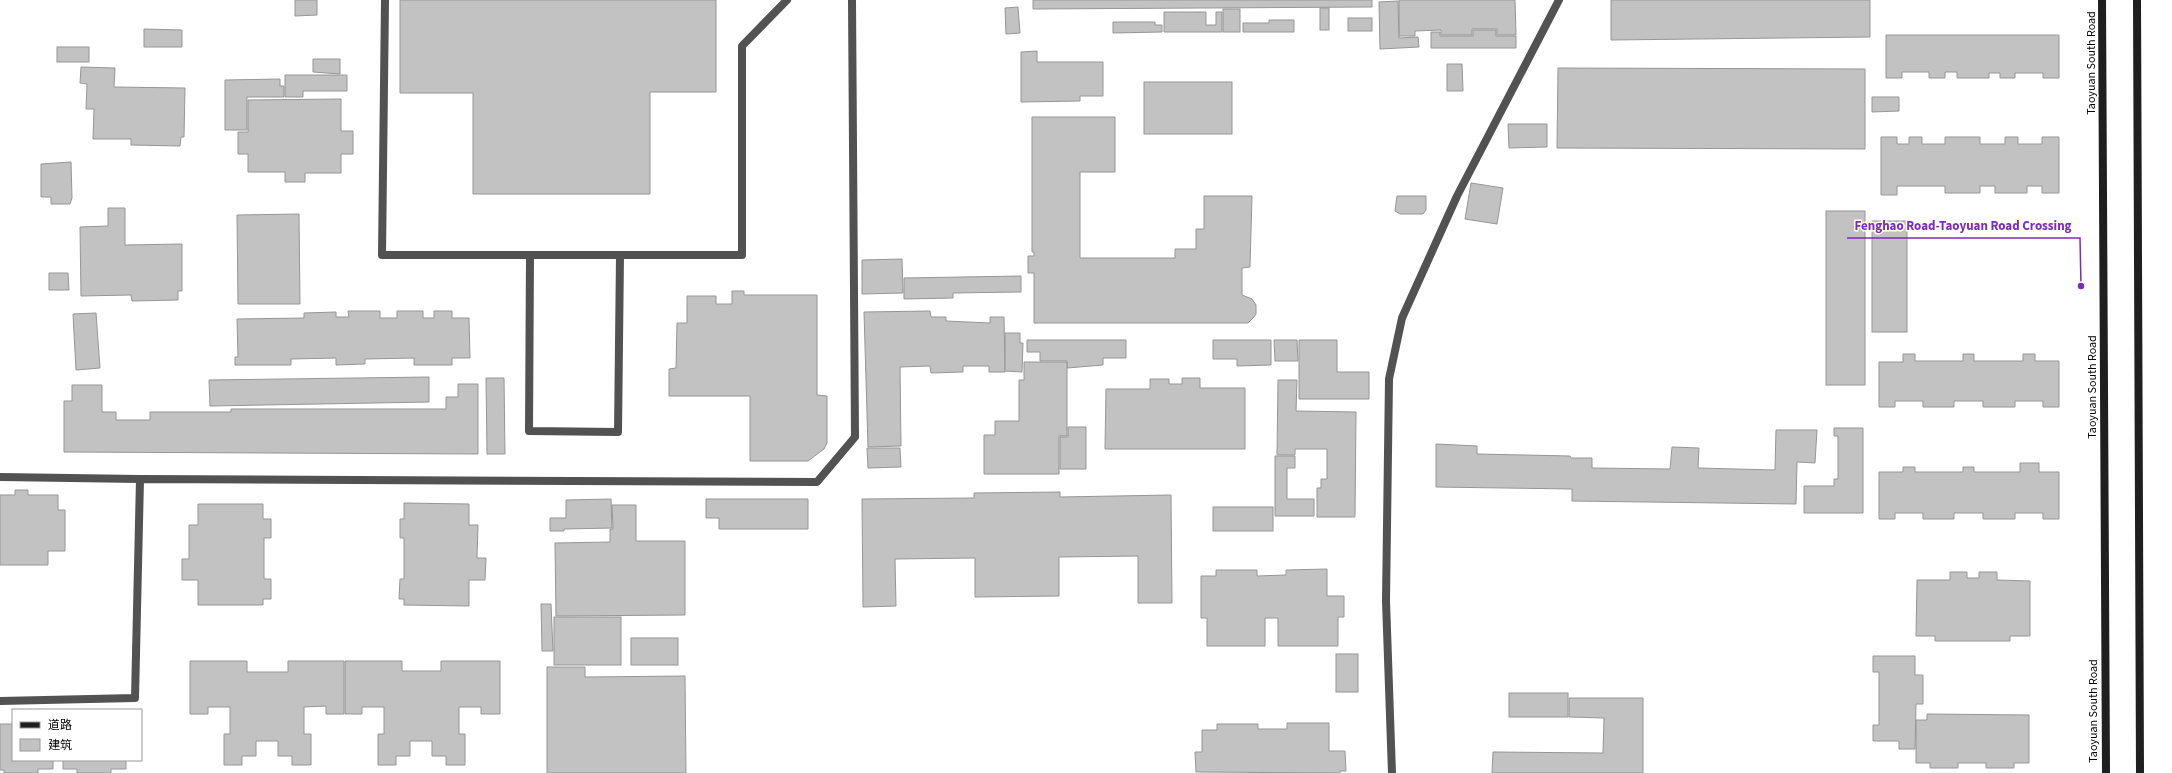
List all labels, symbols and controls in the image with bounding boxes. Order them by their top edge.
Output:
street label: Taoyuan South Road [2083,11,2100,115]
callout: Fenghao Road-Taoyuan Road Crossing [1847,213,2080,238]
text: Fenghao Road-Taoyuan Road Crossing [1854,217,2072,235]
street label: Taoyuan South Road [2084,335,2101,439]
street label: Taoyuan South Road [2085,659,2102,763]
legend [12,709,142,761]
text: 道路 [48,717,72,734]
text: 建筑 [48,737,72,754]

